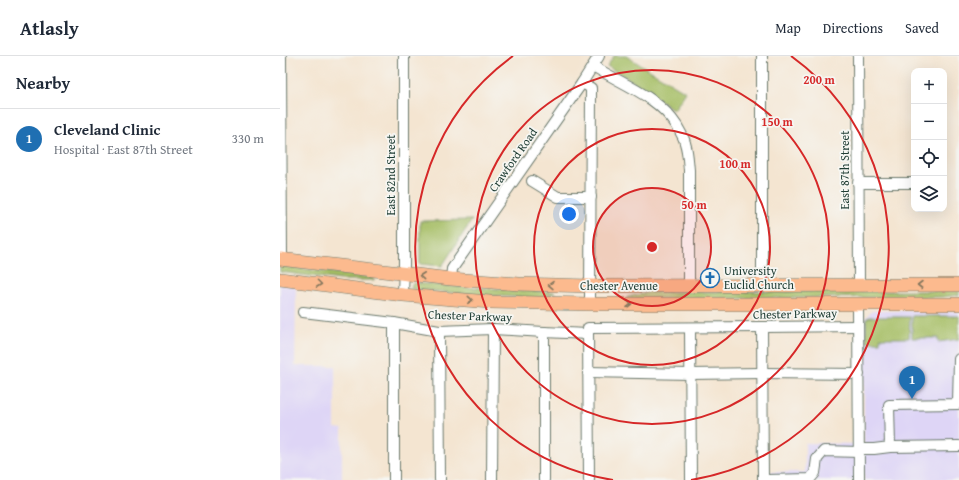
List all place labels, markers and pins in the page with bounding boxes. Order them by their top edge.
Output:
centre of rings [645,240,659,254]
place label: University Euclid Church [724,262,794,293]
church icon: University Euclid Church [699,267,721,289]
pin: 1 [899,366,925,399]

